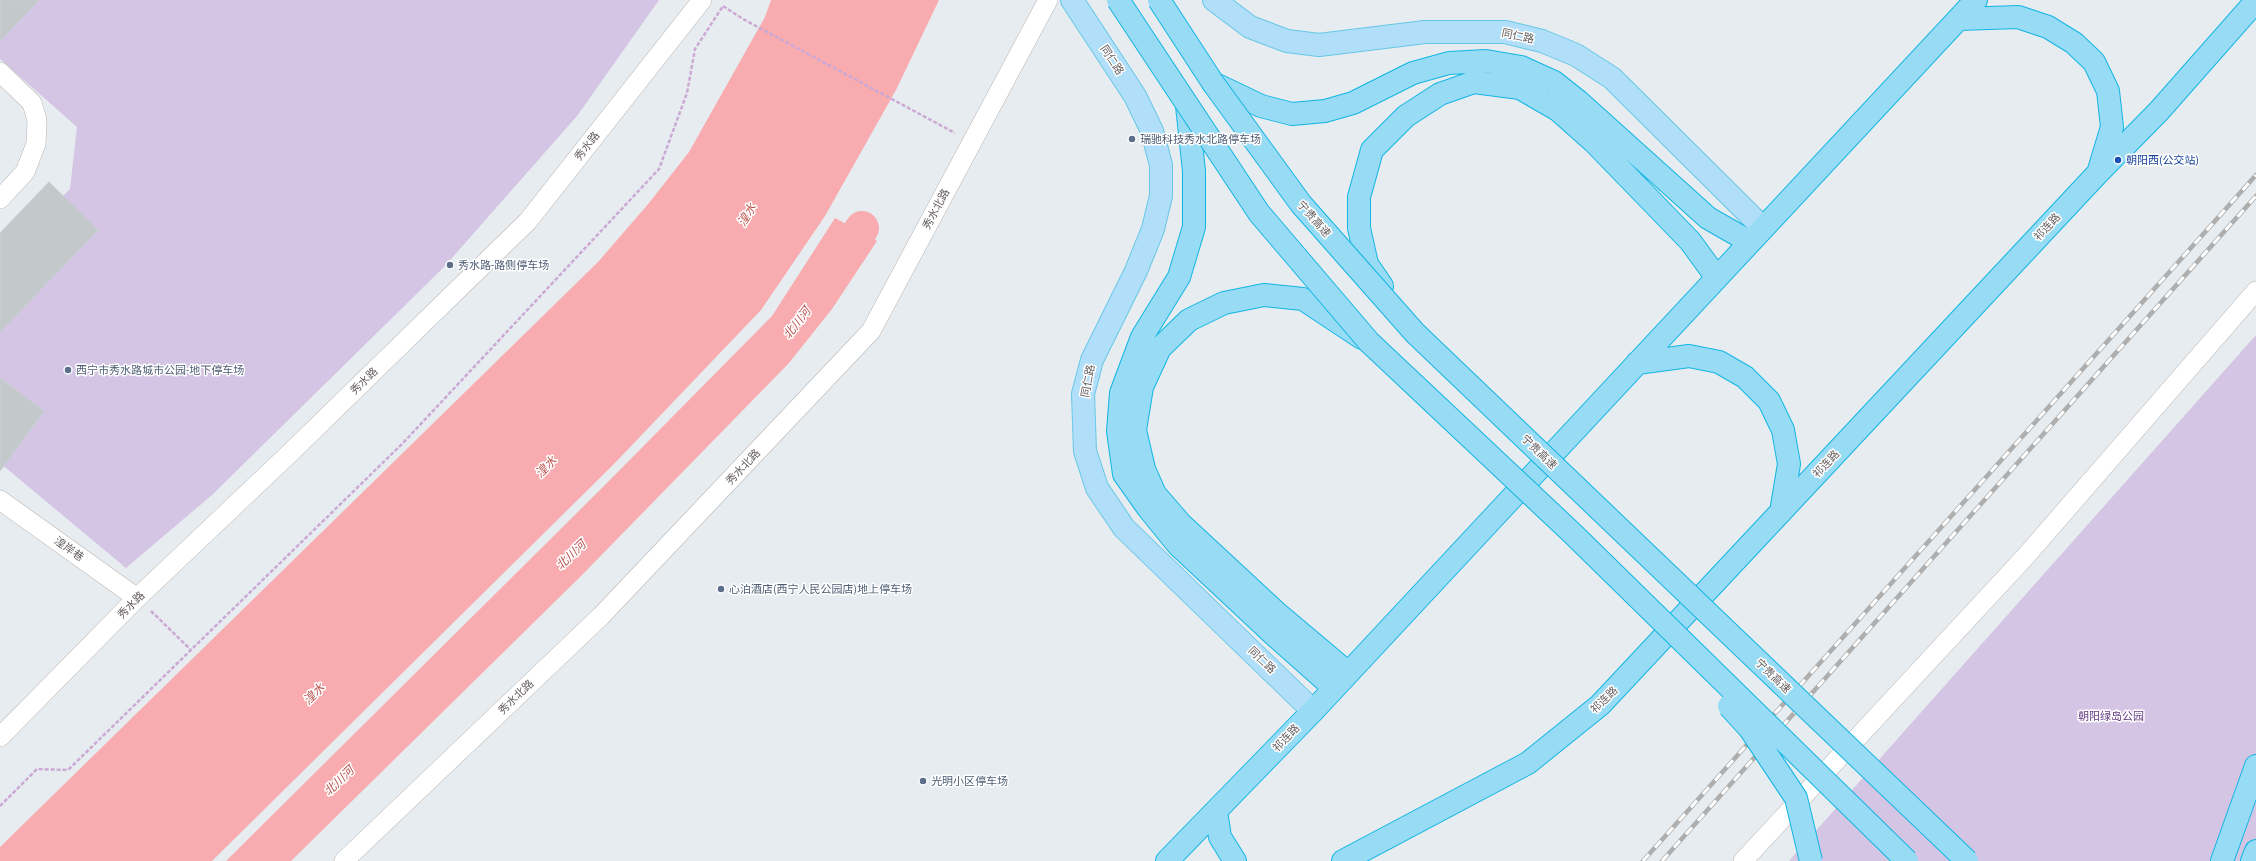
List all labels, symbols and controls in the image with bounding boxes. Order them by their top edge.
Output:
street label: 同仁路 [1500,26,1536,46]
street label: 同仁路 [1097,43,1127,77]
street label: 秀水路 [572,129,602,163]
place label: 瑞驰科技秀水北路停车场 [1140,132,1261,146]
marker: 瑞驰科技秀水北路停车场 [1127,134,1137,144]
place label: 朝阳西(公交站) [2126,153,2199,167]
marker: 朝阳西(公交站) [2113,155,2123,165]
street label: 秀水北路 [920,186,952,232]
street label: 宁贵高速 [1295,198,1333,240]
water label: 湟水 [735,201,759,229]
street label: 祁连路 [2031,210,2063,244]
place label: 秀水路-路侧停车场 [458,258,549,272]
marker: 秀水路-路侧停车场 [445,260,455,270]
water label: 北川河 [780,304,814,342]
place label: 西宁市秀水路城市公园-地下停车场 [76,363,244,377]
street label: 同仁路 [1078,364,1098,398]
marker: 西宁市秀水路城市公园-地下停车场 [63,365,73,375]
street label: 秀水路 [348,365,380,397]
street label: 宁贵高速 [1519,432,1559,472]
street label: 秀水北路 [723,446,763,488]
street label: 祁连路 [1810,447,1842,481]
water label: 湟水 [532,453,560,481]
street label: 湟岸巷 [52,534,86,564]
water label: 北川河 [553,537,589,573]
place label: 心泊酒店(西宁人民公园店)地上停车场 [729,582,912,596]
marker: 心泊酒店(西宁人民公园店)地上停车场 [716,584,726,594]
street label: 秀水路 [115,589,147,621]
street label: 同仁路 [1246,644,1278,676]
street label: 宁贵高速 [1753,656,1793,696]
street label: 秀水北路 [496,677,536,717]
water label: 湟水 [300,680,328,708]
street label: 祁连路 [1588,684,1620,716]
park label: 朝阳绿岛公园 [2078,709,2144,723]
street label: 祁连路 [1270,722,1302,754]
water label: 北川河 [321,763,357,799]
place label: 光明小区停车场 [931,774,1008,788]
marker: 光明小区停车场 [918,776,928,786]

